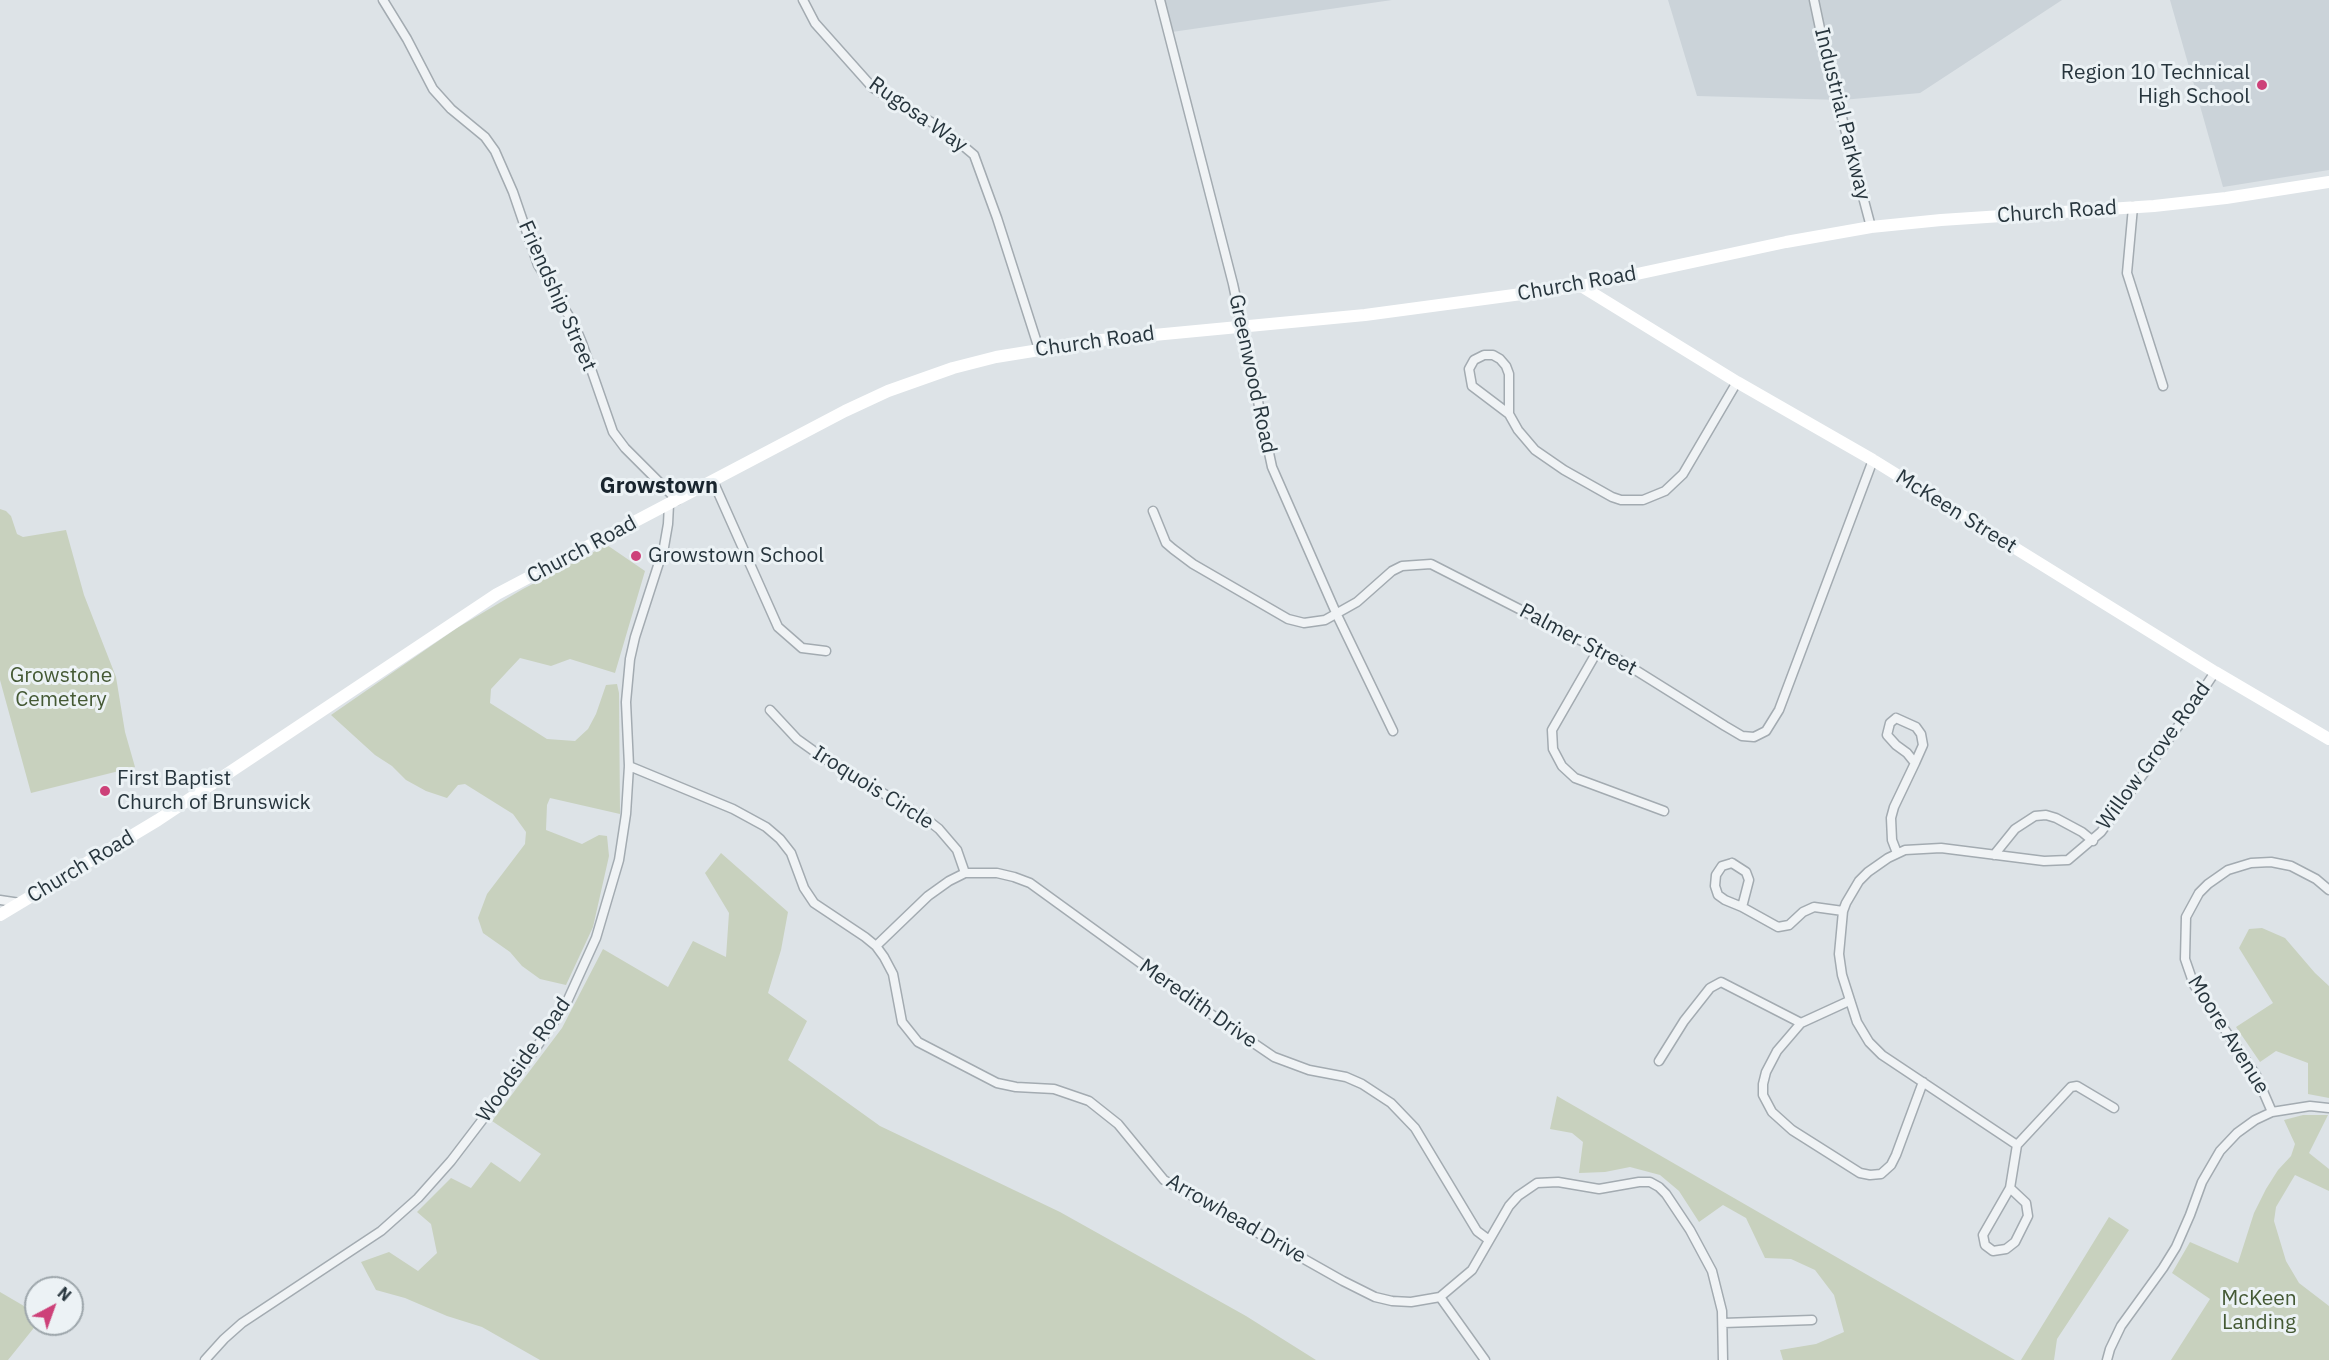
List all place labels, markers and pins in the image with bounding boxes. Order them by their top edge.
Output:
place label: Region 10 Technical High School [2061,60,2250,110]
marker: Region 10 Technical High School [2255,78,2269,92]
place label: Growstown School [648,543,824,569]
marker: Growstown School [629,549,643,563]
place label: First Baptist Church of Brunswick [117,766,311,816]
marker: First Baptist Church of Brunswick [98,784,112,798]

